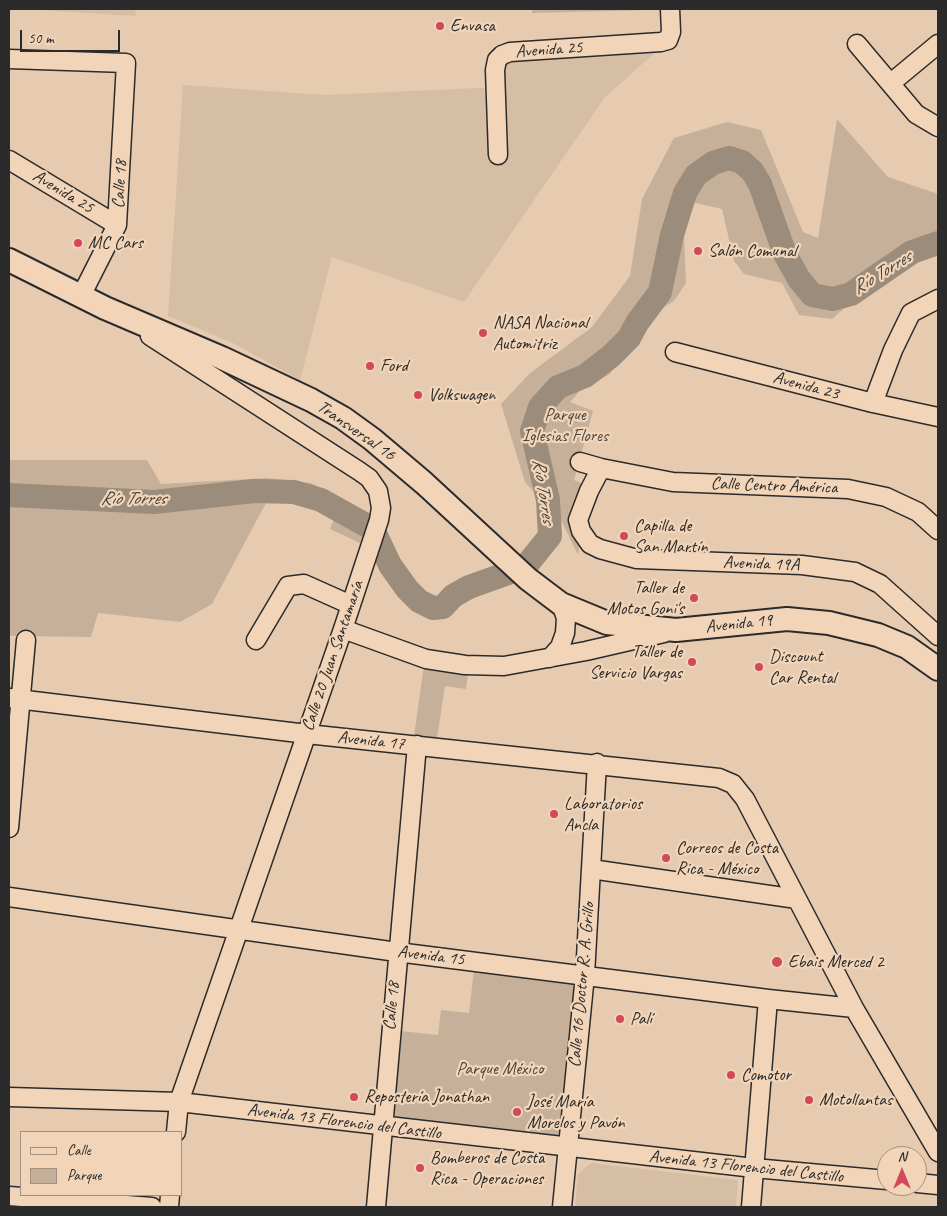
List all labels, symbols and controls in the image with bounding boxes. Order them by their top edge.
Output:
place label: Envasa [450,15,495,37]
scale bar [22,20,122,52]
marker: Envasa [434,20,446,32]
text: 50 m [28,29,54,48]
street label: Avenida 25 [515,37,583,63]
street label: Calle 18 [108,159,132,209]
street label: Avenida 25 [29,165,97,219]
place label: MC Cars [88,232,143,254]
marker: MC Cars [72,237,84,249]
place label: Salón Comunal [708,240,796,262]
marker: Salón Comunal [692,245,704,257]
water label: Río Torres [848,246,916,300]
place label: NASA Nacional Automitriz [493,312,588,354]
marker: NASA Nacional Automitriz [477,327,489,339]
place label: Ford [380,355,408,377]
marker: Ford [364,360,376,372]
street label: Avenida 23 [771,367,841,405]
place label: Volkswagen [428,384,495,406]
marker: Volkswagen [412,389,424,401]
street label: Transversal 16 [313,396,399,466]
park label: Parque Iglesias Flores [522,404,608,446]
water label: Río Torres [527,457,559,525]
street label: Calle Centro América [710,473,838,499]
water label: Río Torres [100,488,166,510]
place label: Capilla de San Martín [634,515,708,558]
marker: Capilla de San Martín [618,530,630,542]
street label: Avenida 19A [723,552,799,576]
place label: Taller de Motos Goni's [607,577,684,620]
street label: Calle 20 Juan Santamaría [297,578,369,734]
marker: Taller de Motos Goni's [688,592,700,604]
street label: Avenida 19 [704,610,774,638]
place label: Taller de Servicio Vargas [589,641,682,684]
place label: Discount Car Rental [769,646,836,689]
marker: Taller de Servicio Vargas [686,656,698,668]
marker: Discount Car Rental [753,661,765,673]
street label: Avenida 17 [336,727,406,755]
place label: Laboratorios Ancla [564,793,642,836]
marker: Laboratorios Ancla [548,808,560,820]
place label: Correos de Costa Rica - México [676,837,778,880]
marker: Correos de Costa Rica - México [660,852,672,864]
street label: Calle 16 Doctor R. A. Grillo [564,902,600,1068]
street label: Avenida 15 [396,941,466,971]
place label: Ebais Merced 2 [788,951,884,973]
marker: Ebais Merced 2 [770,955,784,969]
street label: Calle 18 [379,981,405,1031]
place label: Palí [630,1008,652,1030]
marker: Palí [614,1013,626,1025]
park label: Parque México [457,1058,543,1080]
place label: Comotor [741,1064,791,1086]
marker: Comotor [725,1069,737,1081]
place label: Repostería Jonathan [364,1086,489,1108]
place label: Motollantas [819,1089,892,1111]
marker: Repostería Jonathan [348,1091,360,1103]
place label: José María Morelos y Pavón [527,1091,625,1134]
marker: Motollantas [803,1094,815,1106]
street label: Avenida 13 Florencio del Castillo [246,1099,442,1145]
marker: José María Morelos y Pavón [511,1106,523,1118]
legend [20,1131,182,1196]
text: Calle [67,1141,91,1160]
street label: Avenida 13 Florencio del Castillo [648,1146,844,1188]
north arrow [877,1146,927,1196]
place label: Bomberos de Costa Rica - Operaciones [430,1147,544,1190]
text: N [898,1148,906,1165]
marker: Bomberos de Costa Rica - Operaciones [414,1162,426,1174]
text: Parque [67,1166,101,1185]

